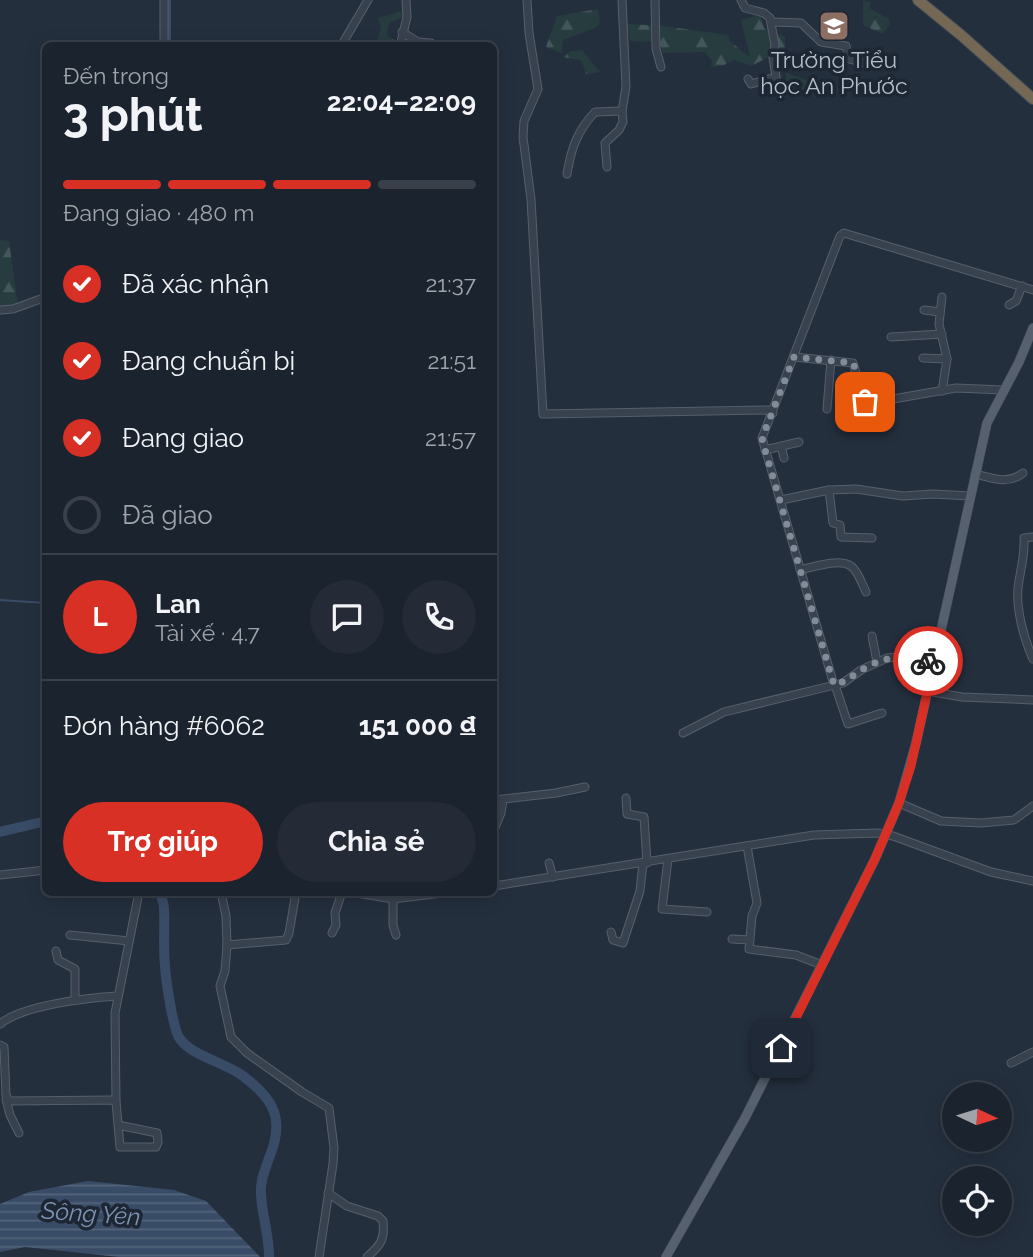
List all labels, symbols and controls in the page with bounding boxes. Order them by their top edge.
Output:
school or university icon: Trường Tiểu học An Phước [817,9,851,43]
place label: Trường Tiểu học An Phước [760,46,908,99]
text: Đến trong [63,62,169,89]
text: 22:04–22:09 [327,87,476,117]
text: 3 phút [63,88,203,142]
text: Đang giao · 480 m [63,199,254,226]
icon: check [63,265,101,303]
text: Đã xác nhận [122,269,269,299]
text: 21:37 [425,270,476,297]
icon: check [63,342,101,380]
text: Đang chuẩn bị [122,346,295,376]
text: 21:51 [427,347,476,374]
pin [835,372,895,432]
icon: bag [846,383,884,421]
icon: check [63,419,101,457]
text: Đang giao [122,423,244,453]
text: 21:57 [425,424,476,451]
text: Đã giao [122,500,213,530]
button: chat [310,580,384,654]
button: phone [402,580,476,654]
text: Lan [155,589,201,619]
text: L [92,602,108,632]
text: Tài xế · 4.7 [155,619,260,646]
courier [893,626,963,696]
icon: bike [909,642,947,680]
text: Đơn hàng #6062 [63,711,265,741]
text: 151 000 ₫ [359,711,476,741]
button: Trợ giúp [63,802,263,882]
button: Chia sẻ [277,802,476,882]
pin [751,1018,811,1078]
icon: home [762,1029,800,1067]
north arrow [942,1082,1012,1152]
map controls [942,1082,1012,1236]
button: locate [942,1166,1012,1236]
water label: Sông Yên [40,1196,142,1231]

